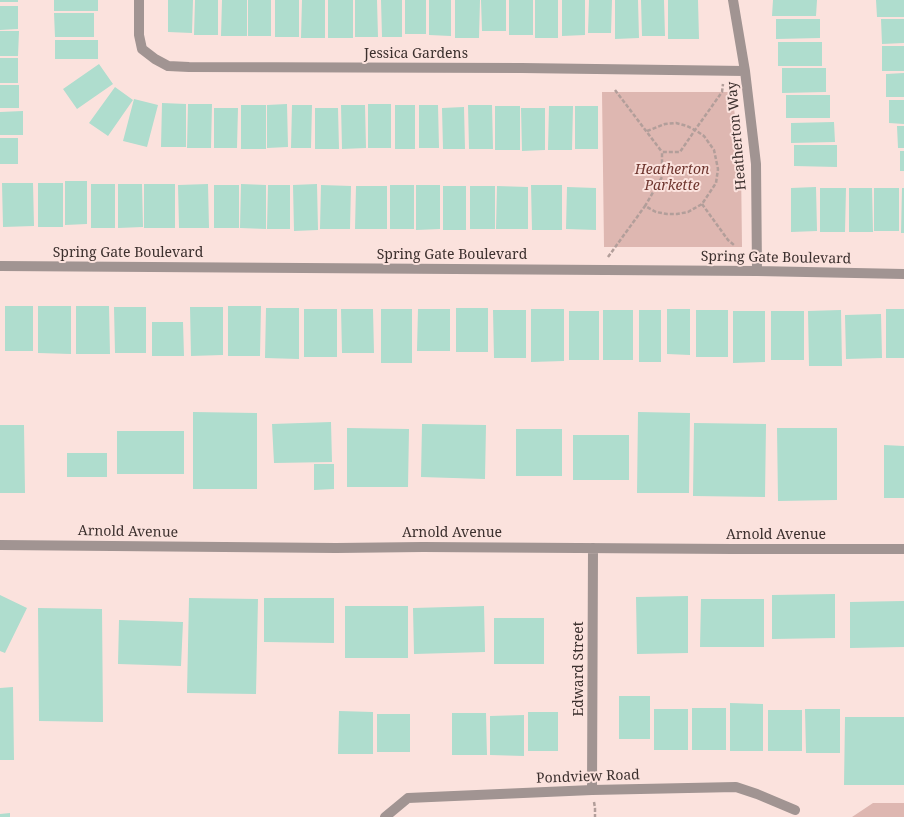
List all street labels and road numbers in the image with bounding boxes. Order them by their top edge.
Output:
street label: Jessica Gardens [364,46,468,62]
street label: Heatherton Way [724,81,750,191]
street label: Spring Gate Boulevard [53,245,203,261]
street label: Spring Gate Boulevard [377,247,527,263]
street label: Spring Gate Boulevard [701,248,851,268]
street label: Arnold Avenue [78,523,178,541]
street label: Arnold Avenue [402,525,502,541]
street label: Arnold Avenue [726,527,826,543]
street label: Edward Street [571,621,587,717]
street label: Pondview Road [536,767,640,787]

